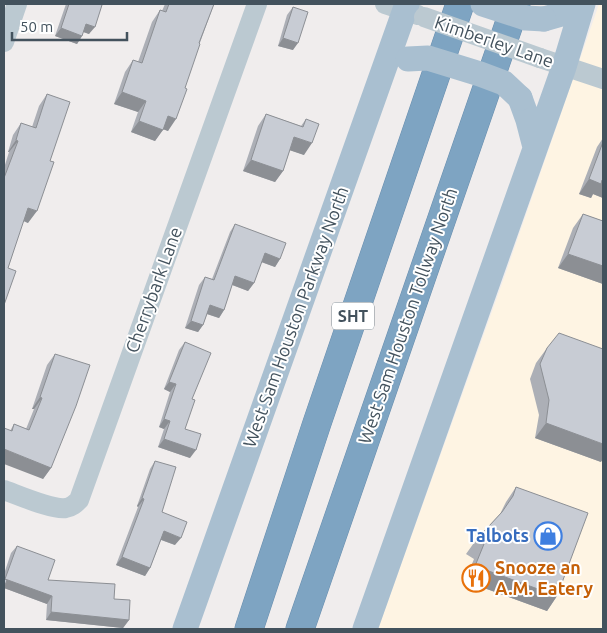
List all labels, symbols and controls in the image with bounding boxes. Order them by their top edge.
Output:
scale bar [12,10,128,42]
street label: Kimberley Lane [432,11,556,71]
text: 50 m [20,18,53,35]
street label: West Sam Houston Parkway North [238,183,352,450]
street label: West Sam Houston Tollway North [354,185,460,446]
street label: Cherrybark Lane [121,224,185,355]
road number: SHT [332,302,374,330]
shop icon: Talbots [533,521,563,551]
place label: Talbots [466,525,529,545]
place label: Snooze an A.M. Eatery [495,557,593,598]
restaurant icon: Snooze an A.M. Eatery [461,563,491,593]

